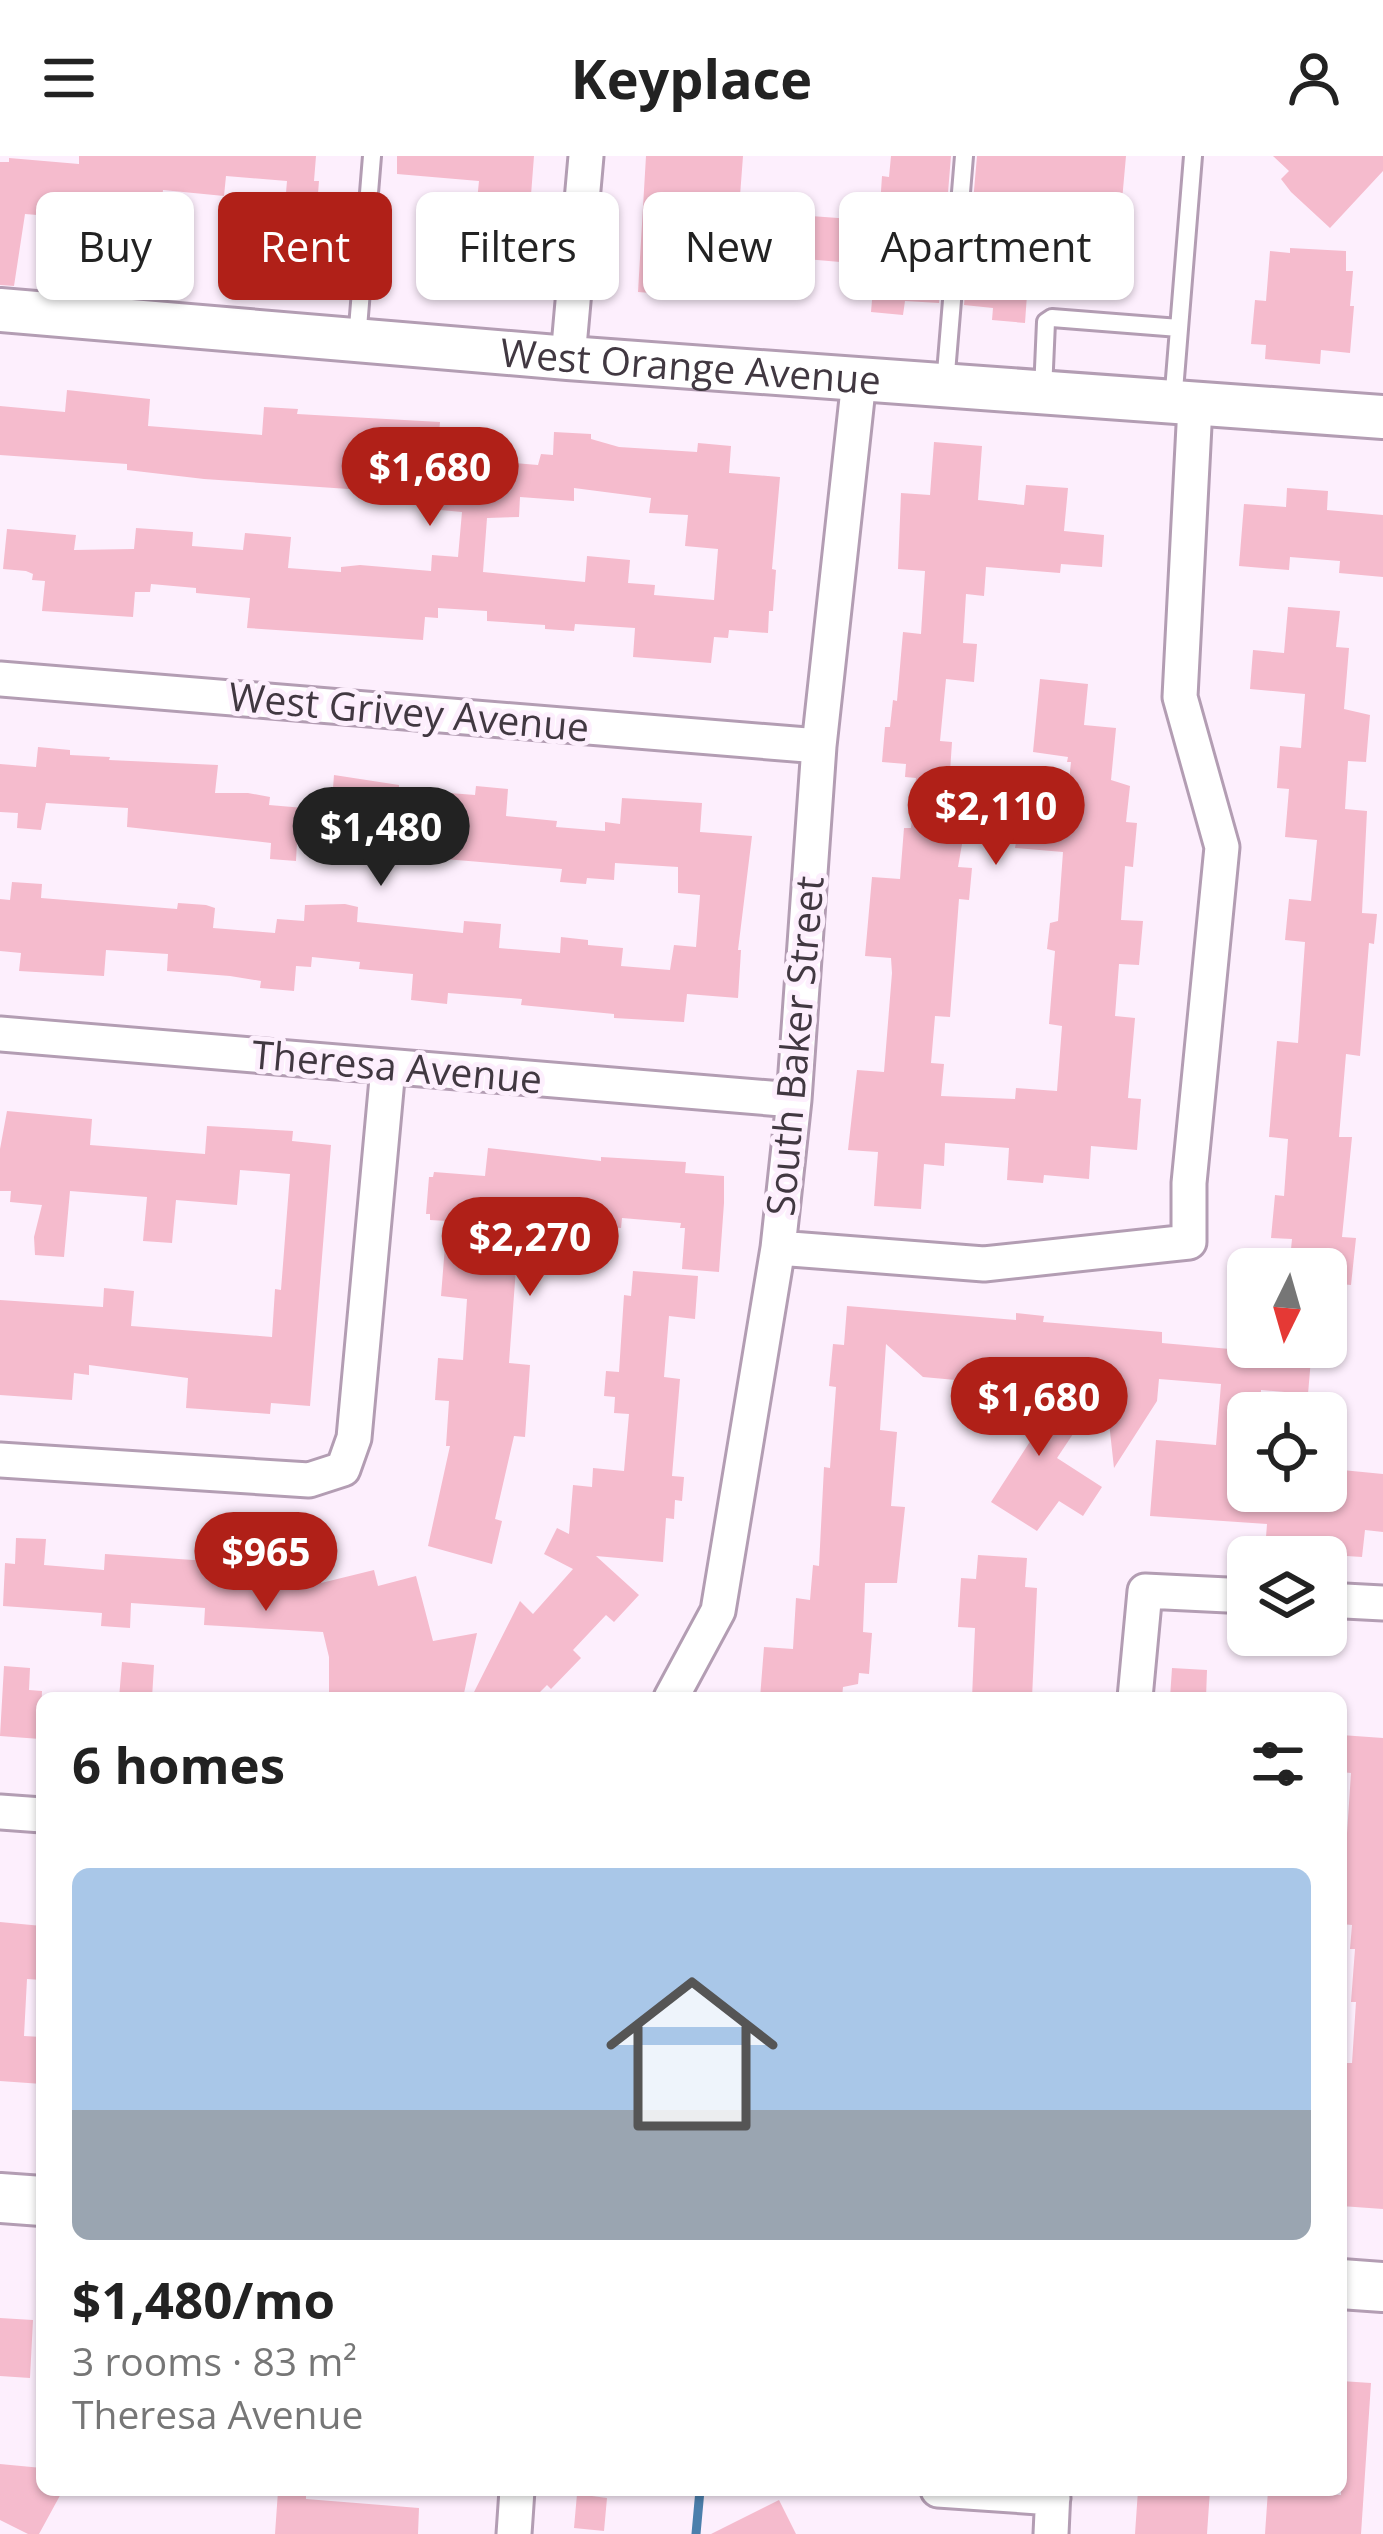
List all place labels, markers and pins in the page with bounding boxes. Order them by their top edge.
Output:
pin: $1,680 [332,427,528,529]
pin: $2,110 [898,766,1094,868]
pin: $1,480 [283,787,479,889]
pin: $2,270 [432,1197,628,1299]
pin: $1,680 [941,1357,1137,1459]
pin: $965 [195,1512,337,1614]

